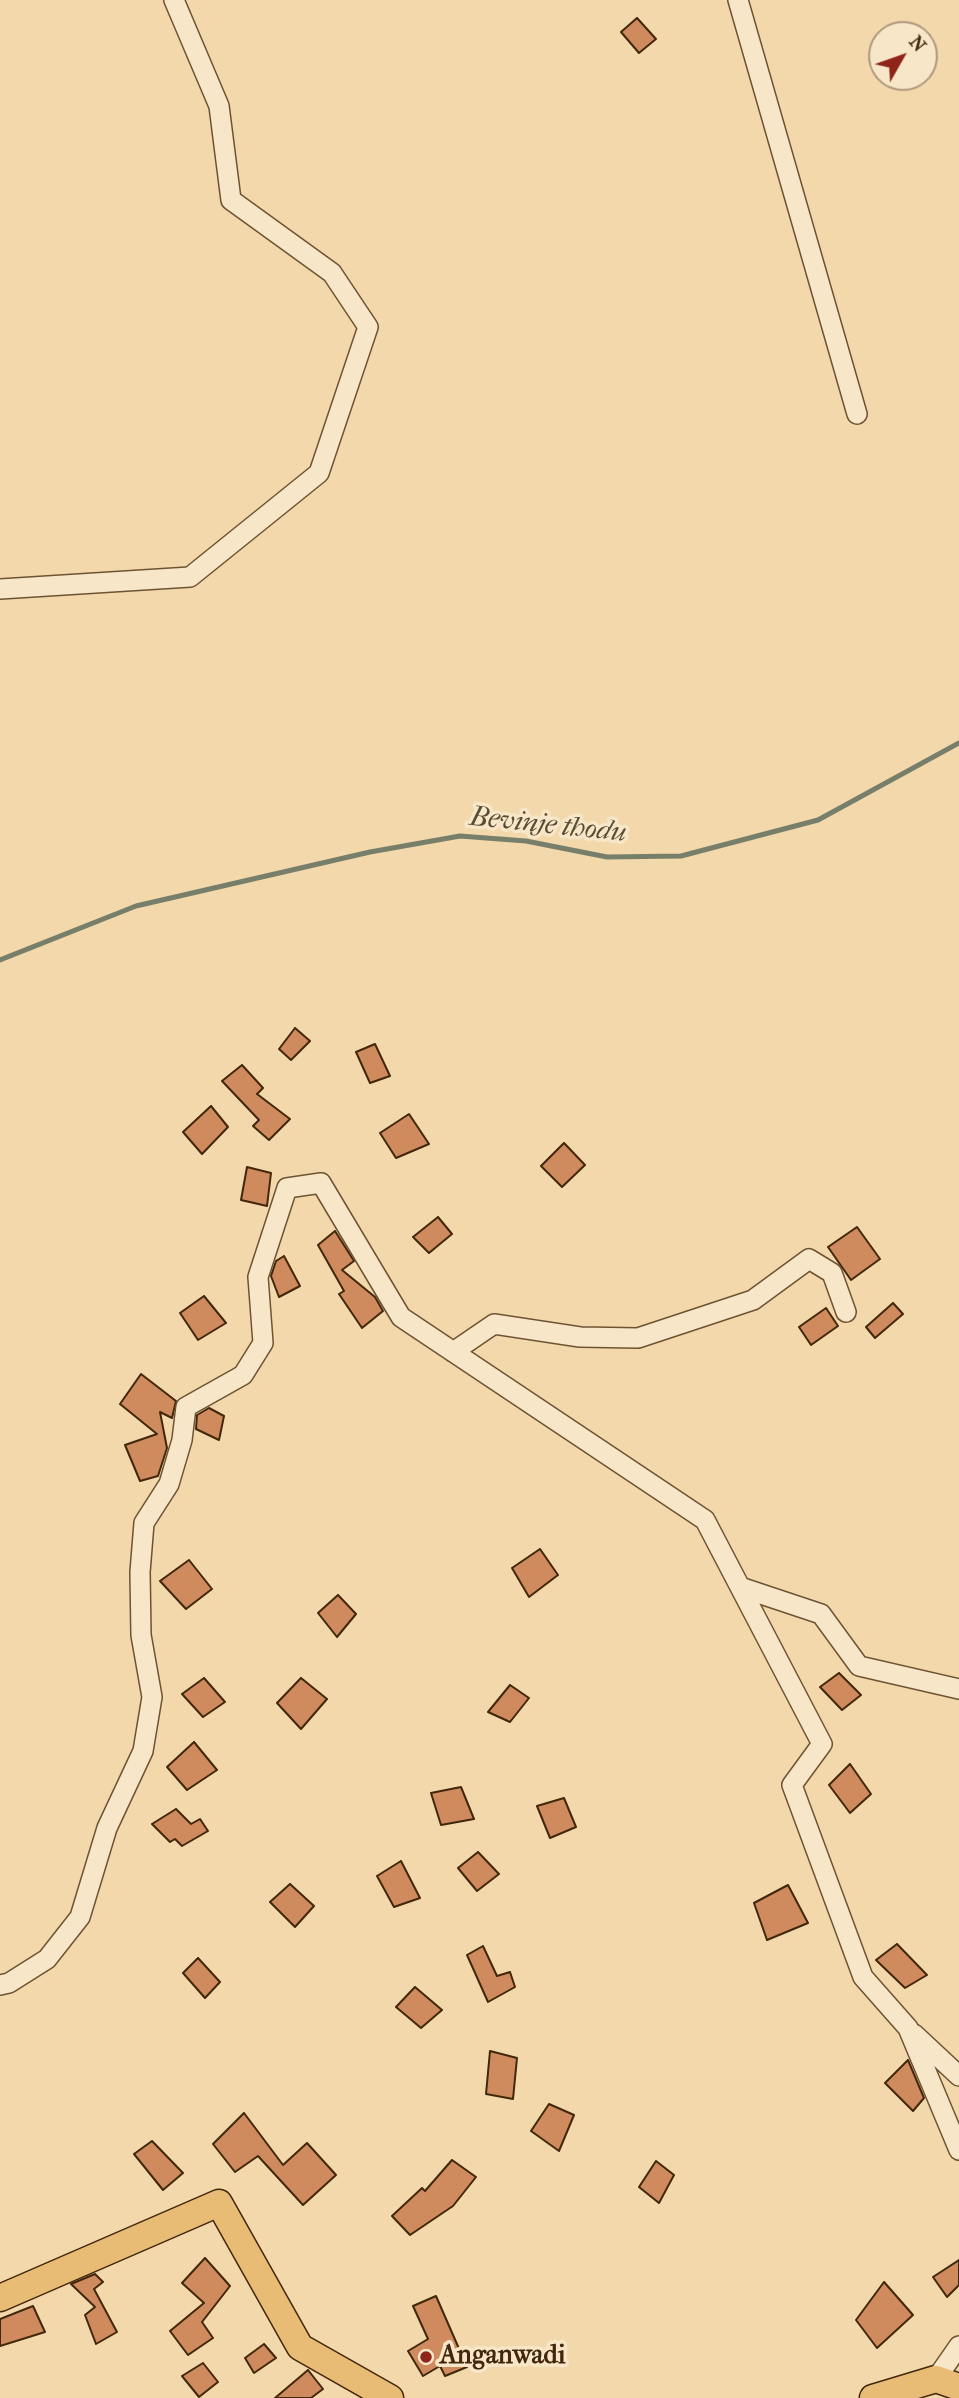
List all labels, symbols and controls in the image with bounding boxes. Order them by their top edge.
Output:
north arrow [868,21,938,91]
text: N [904,31,931,56]
water label: Bevinje thodu [468,801,628,851]
place label: Anganwadi [440,2341,565,2373]
marker: Anganwadi [418,2349,434,2365]

